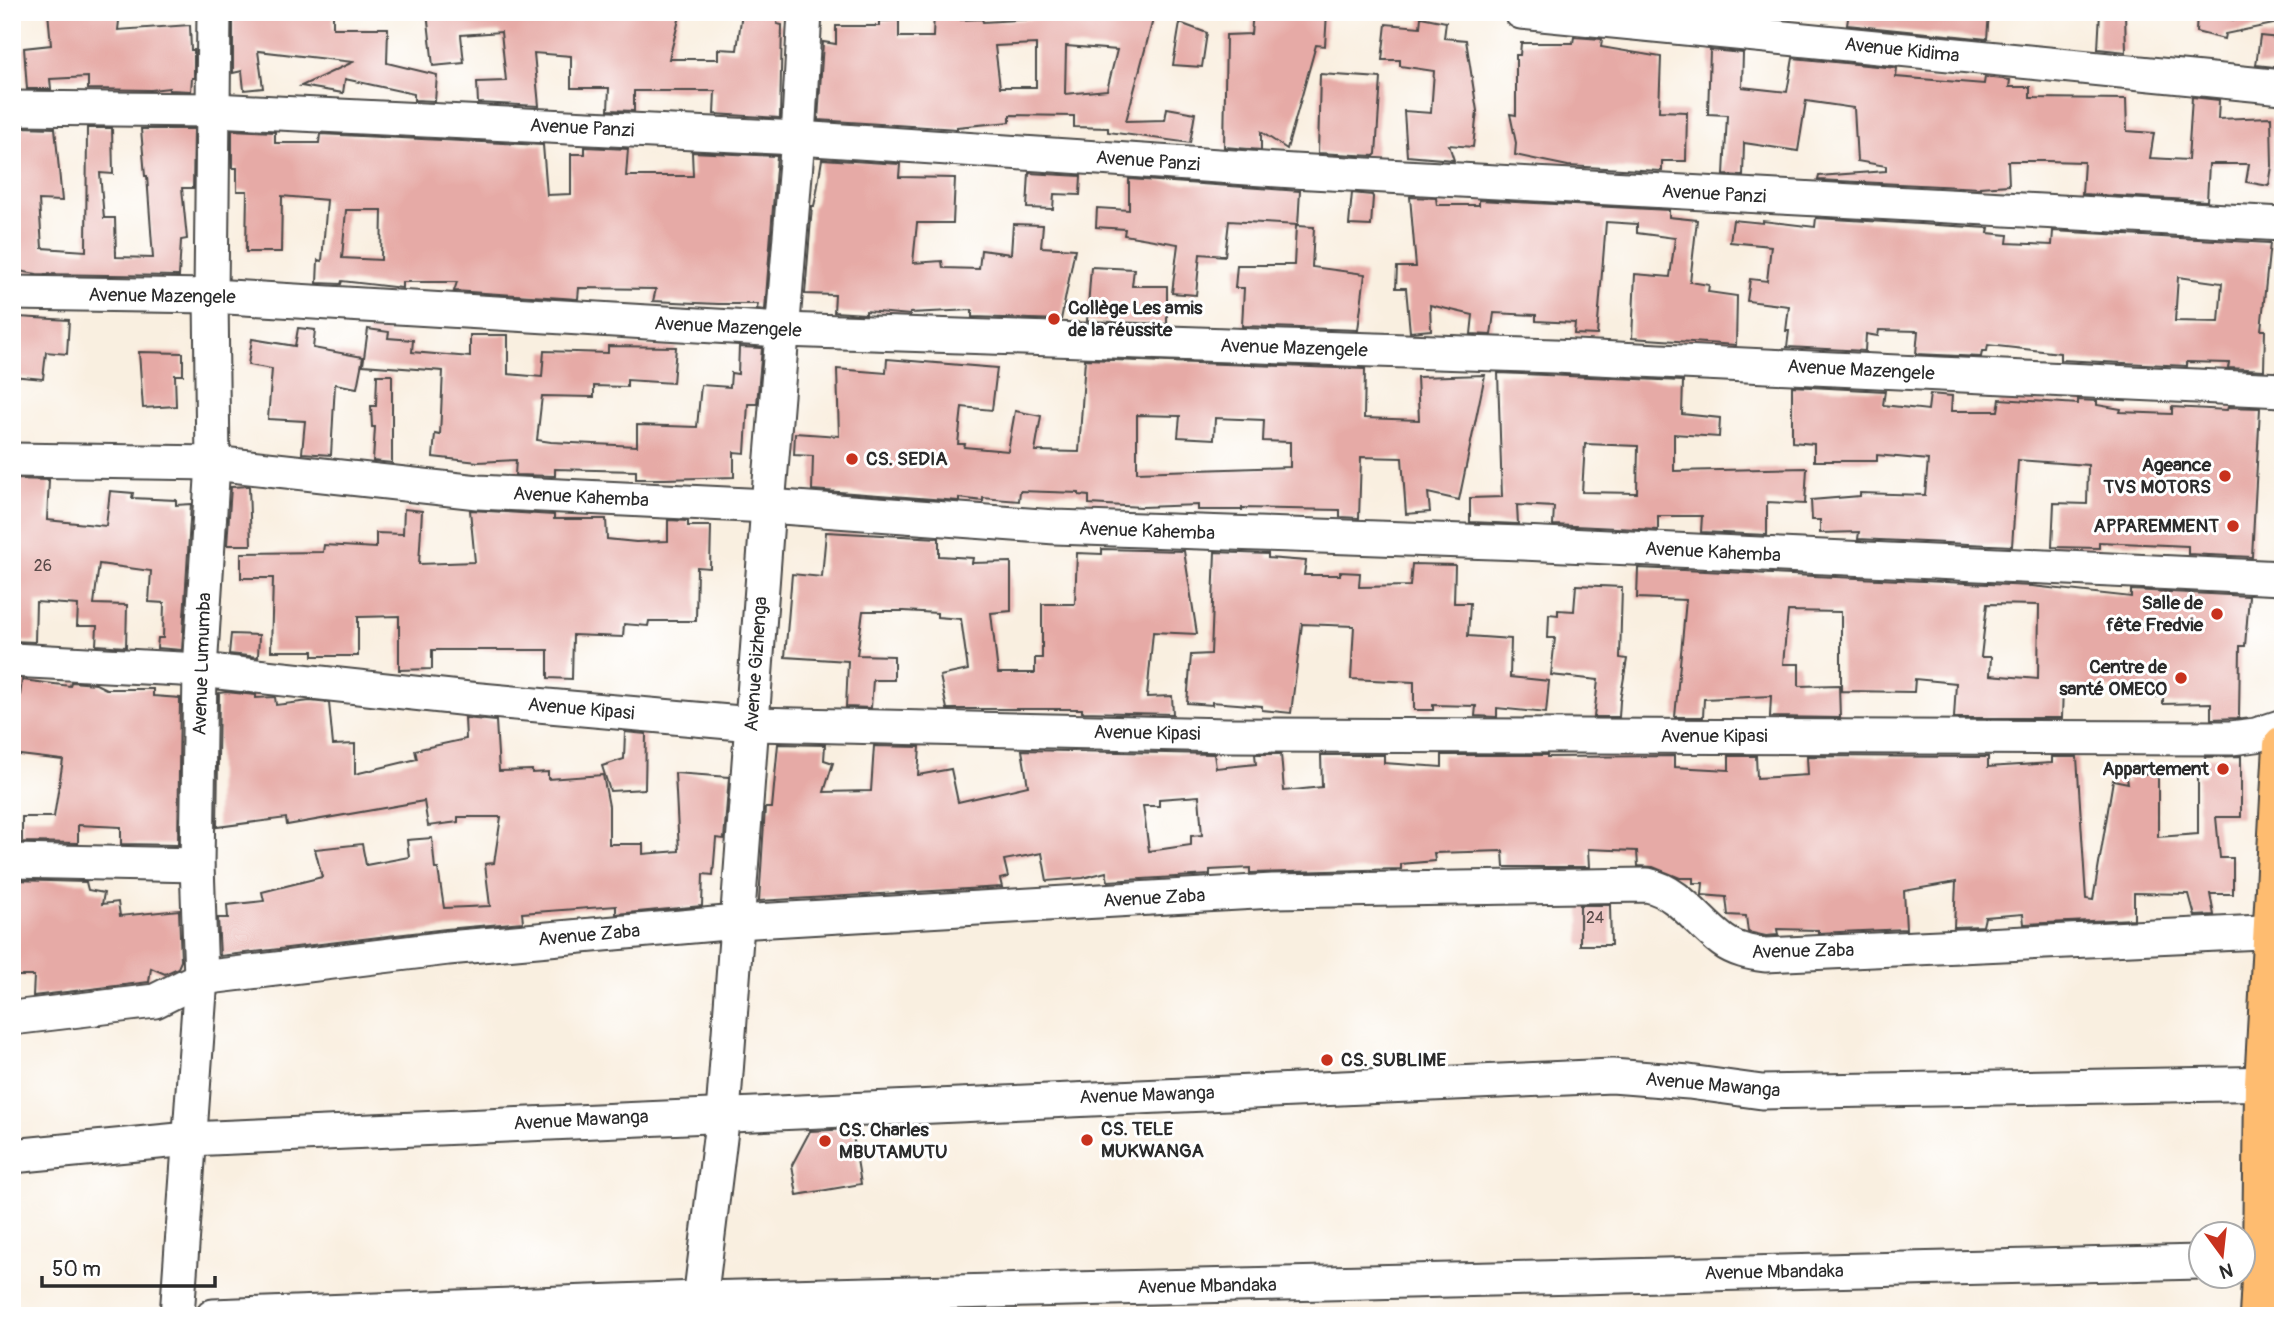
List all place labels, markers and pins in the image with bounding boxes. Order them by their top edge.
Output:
place label: Collège Les amis de la réussite [1068,296,1203,342]
marker: Collège Les amis de la réussite [1046,311,1062,327]
place label: CS. SEDIA [866,447,948,471]
marker: CS. SEDIA [844,451,860,467]
place label: Ageance TVS MOTORS [2102,453,2212,499]
marker: Ageance TVS MOTORS [2217,468,2233,484]
place label: APPAREMMENT [2094,514,2219,538]
marker: APPAREMMENT [2225,518,2241,534]
place label: Salle de fête Fredvie [2106,591,2204,637]
marker: Salle de fête Fredvie [2209,606,2225,622]
place label: Centre de santé OMECO [2059,655,2168,701]
marker: Centre de santé OMECO [2173,670,2189,686]
place label: Appartement [2102,757,2210,781]
marker: Appartement [2215,761,2231,777]
place label: CS. SUBLIME [1341,1048,1446,1072]
marker: CS. SUBLIME [1319,1052,1335,1068]
place label: CS. TELE MUKWANGA [1101,1117,1205,1163]
place label: CS. Charles MBUTAMUTU [839,1118,948,1164]
marker: CS. TELE MUKWANGA [1079,1132,1095,1148]
marker: CS. Charles MBUTAMUTU [817,1133,833,1149]

